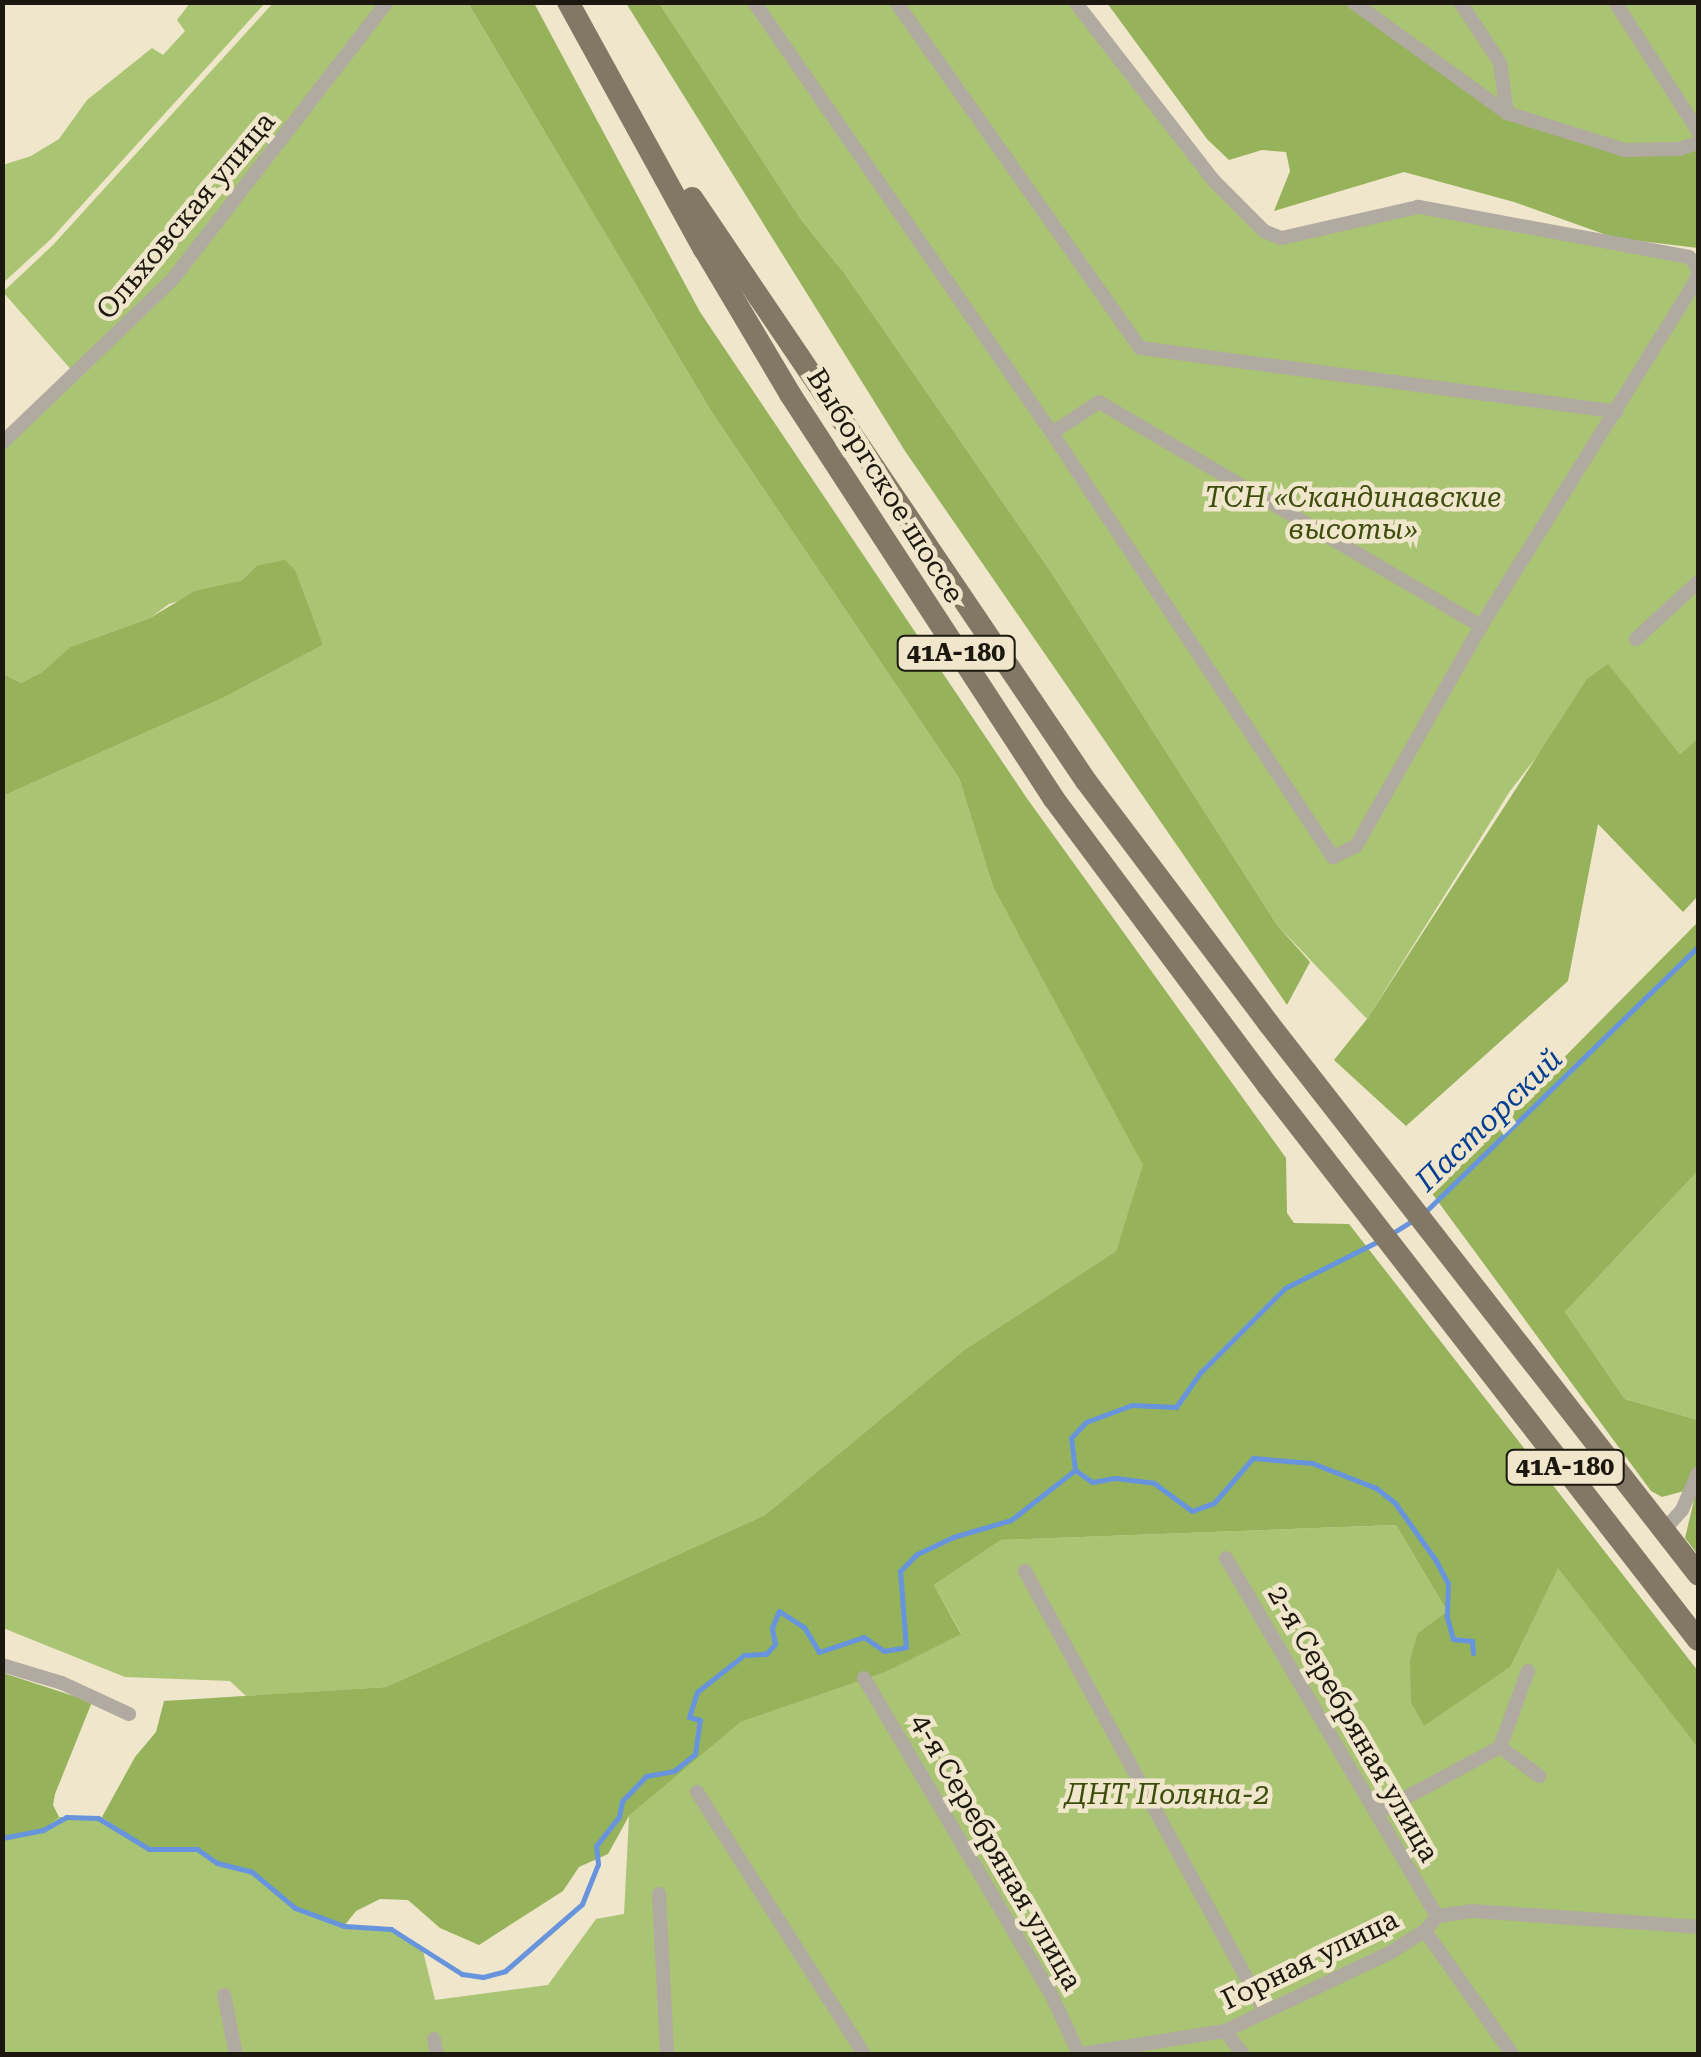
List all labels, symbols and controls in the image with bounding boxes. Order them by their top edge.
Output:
street label: Ольховская улица [90,106,282,326]
street label: Выборгское шоссе [799,363,971,609]
park label: ТСН «Скандинавские высоты» [1205,481,1501,547]
road number: 41А-180 [896,633,1016,673]
water label: Пасторский [1408,1041,1570,1199]
road number: 41А-180 [1505,1447,1625,1487]
street label: 2-я Серебряная улица [1260,1580,1446,1868]
street label: 4-я Серебряная улица [903,1708,1089,1996]
park label: ДНТ Поляна-2 [1064,1778,1270,1812]
street label: Горная улица [1216,1903,1404,2017]

